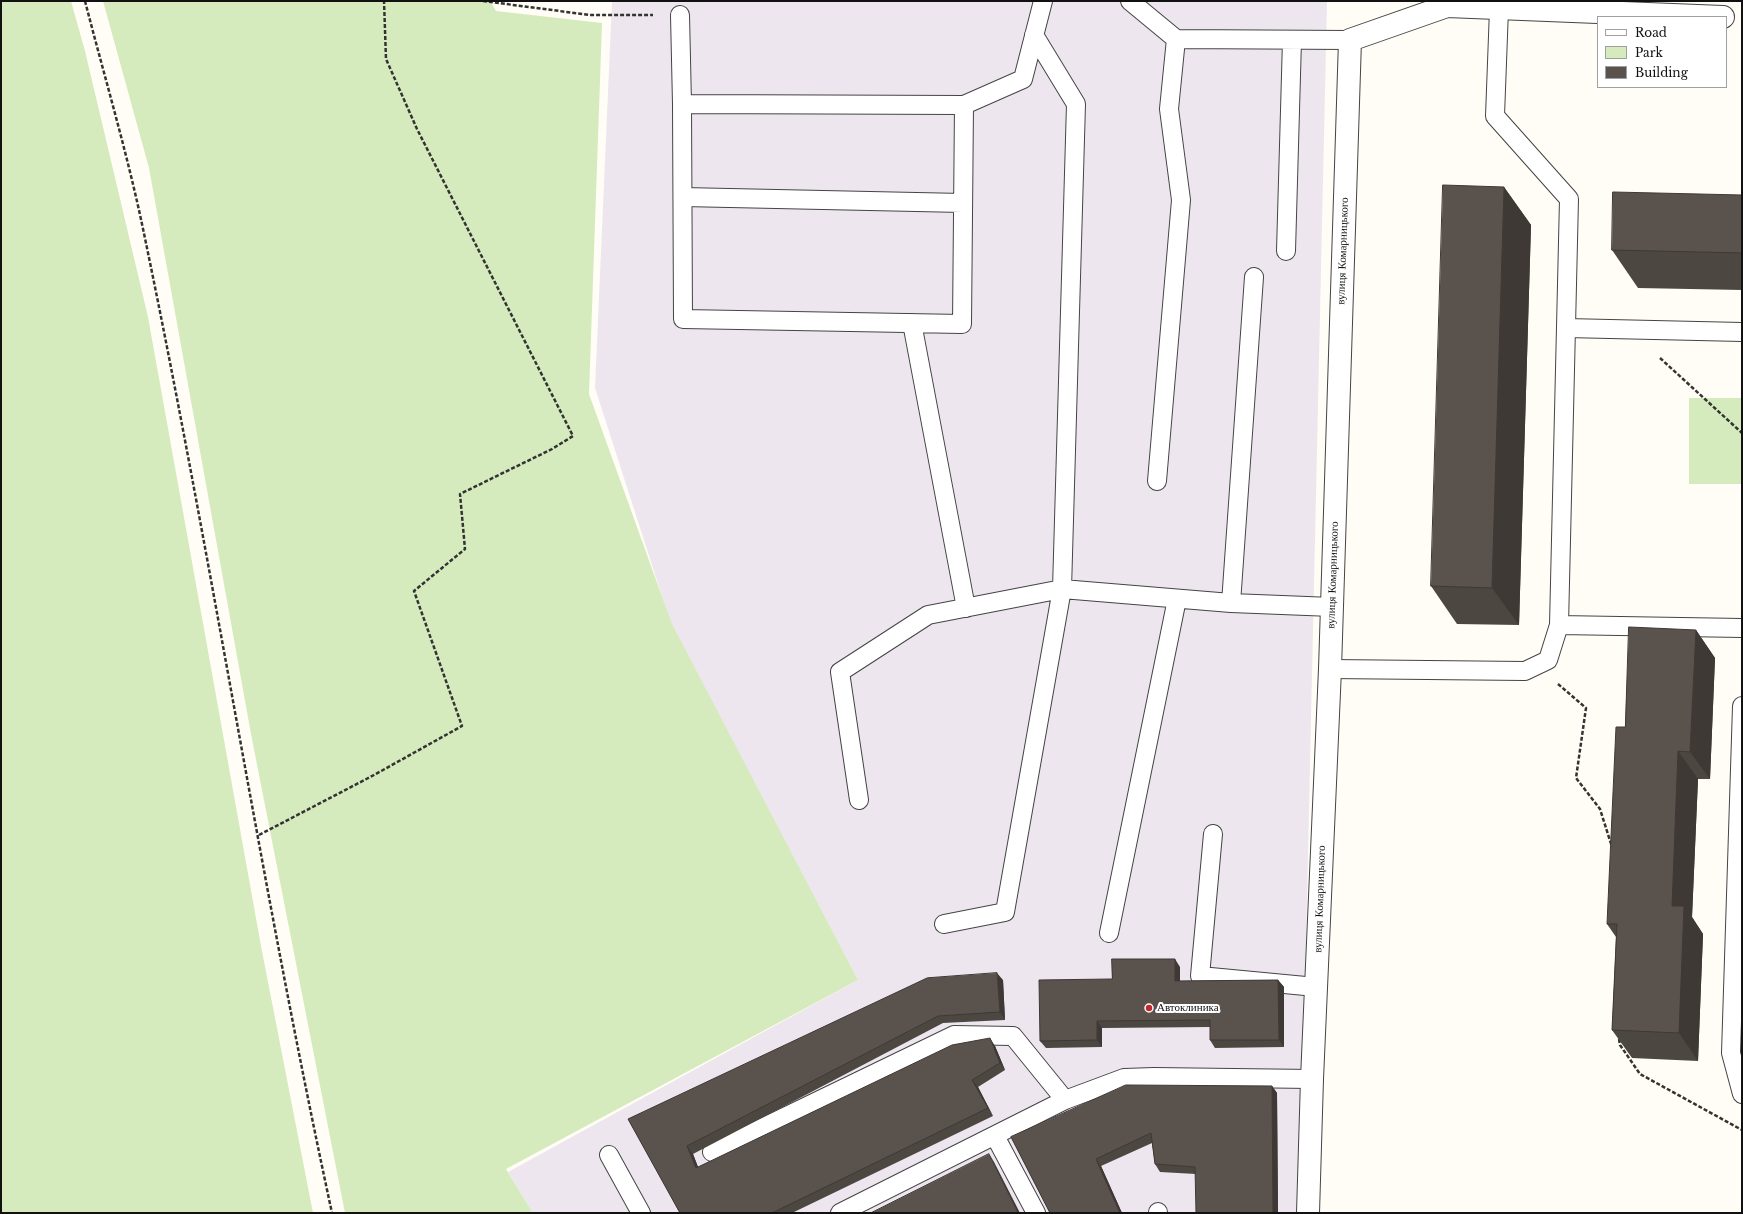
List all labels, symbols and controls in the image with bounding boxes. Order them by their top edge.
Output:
legend [1597,16,1727,88]
text: Road [1635,25,1667,40]
text: Park [1635,45,1663,60]
text: Building [1635,65,1688,80]
street label: вулиця Комарницького [1335,197,1351,305]
street label: вулиця Комарницького [1325,521,1341,629]
street label: вулиця Комарницького [1312,845,1328,953]
place label: Автоклиника [1157,1001,1219,1015]
marker: Автоклиника [1144,1003,1154,1013]

